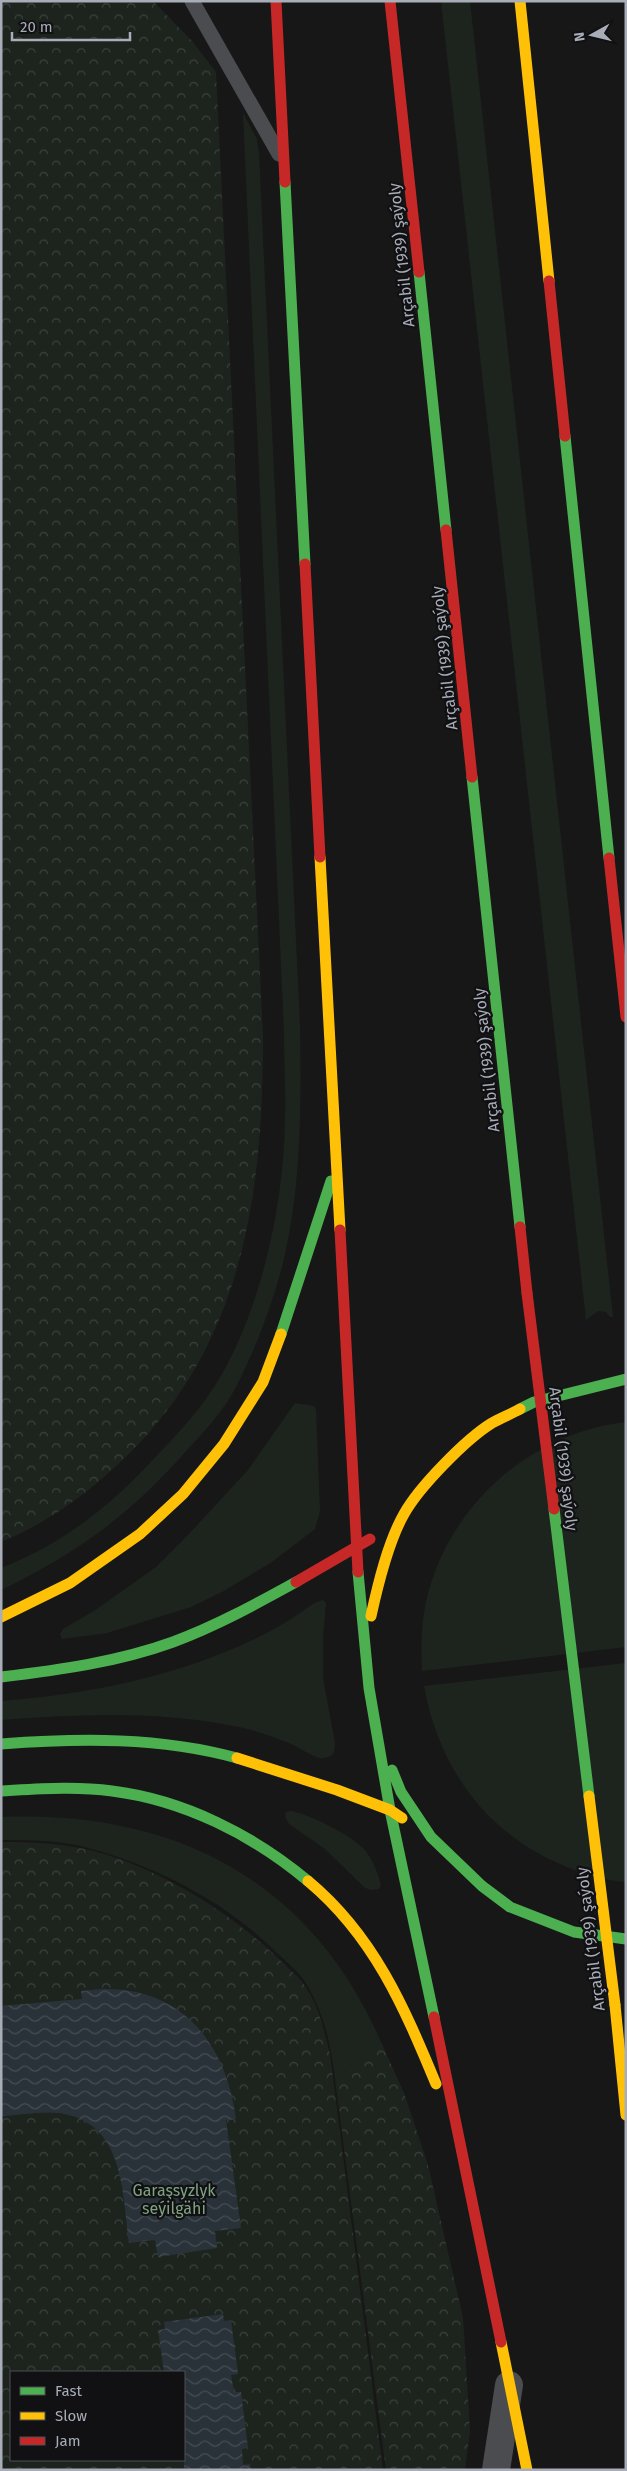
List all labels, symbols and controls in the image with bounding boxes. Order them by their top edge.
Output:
scale bar [12,10,130,42]
north arrow [567,10,617,60]
text: 20 m [20,18,53,36]
text: N [571,31,589,43]
street label: Arçabil (1939) şaýoly [384,182,420,328]
street label: Arçabil (1939) şaýoly [427,585,463,731]
street label: Arçabil (1939) şaýoly [469,987,505,1133]
street label: Arçabil (1939) şaýoly [544,1386,582,1532]
street label: Arçabil (1939) şaýoly [572,1866,610,2012]
park label: Garaşsyzlyk seýilgähi [133,2181,216,2218]
legend [10,2371,185,2461]
text: Fast [55,2382,82,2400]
text: Slow [55,2407,87,2425]
text: Jam [55,2432,81,2450]

